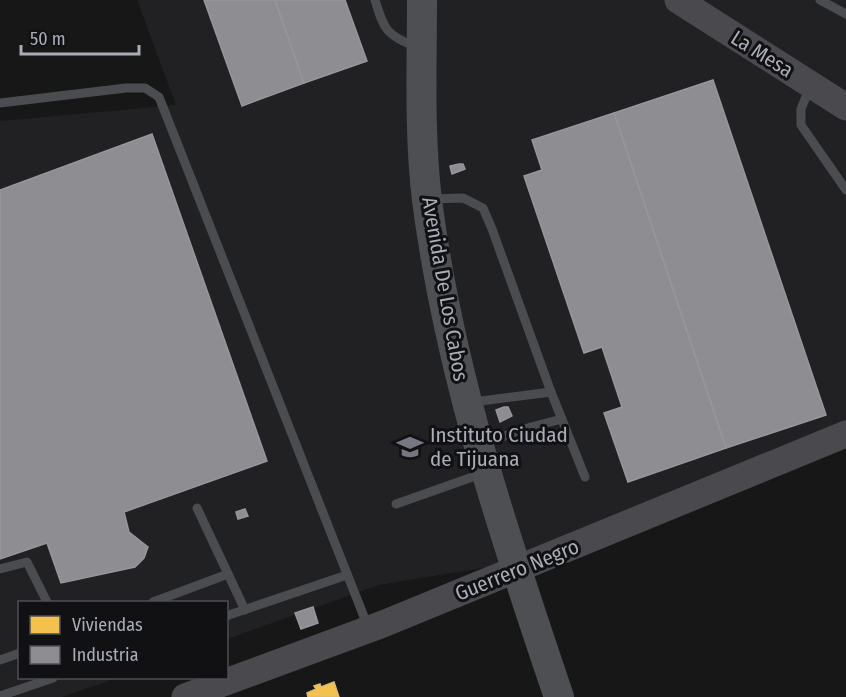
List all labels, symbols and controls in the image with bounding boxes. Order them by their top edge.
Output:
scale bar [21,18,140,56]
street label: La Mesa [726,25,798,83]
text: 50 m [30,28,66,50]
street label: Avenida De Los Cabos [416,195,474,383]
place label: Instituto Ciudad de Tijuana [430,422,568,472]
school or university icon: Instituto Ciudad de Tijuana [395,432,425,462]
street label: Guerrero Negro [451,533,583,607]
legend [18,601,228,679]
text: Viviendas [72,614,143,636]
text: Industria [72,644,139,666]

